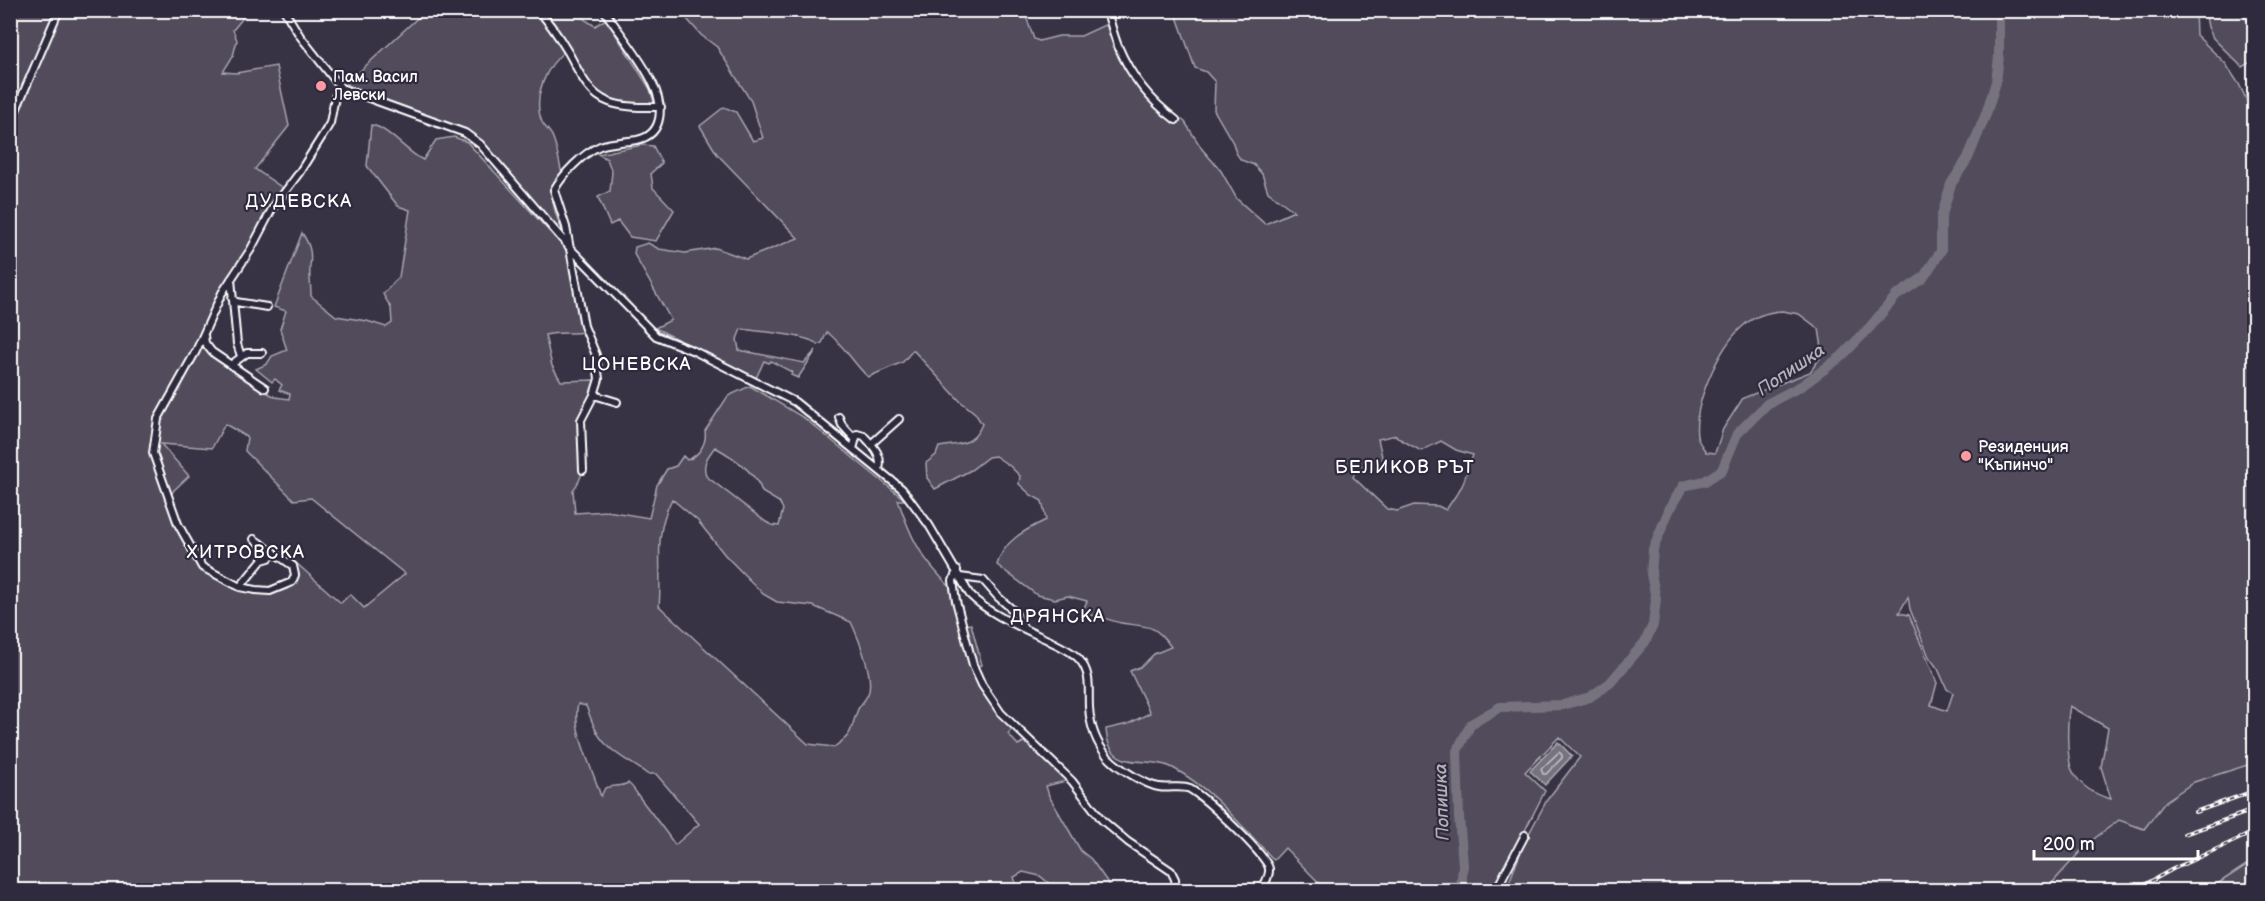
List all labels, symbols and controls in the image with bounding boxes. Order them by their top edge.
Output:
place label: Пам. Васил Левски [332,68,418,105]
marker: Пам. Васил Левски [314,79,328,93]
district label: ДУДЕВСКА [245,191,353,212]
water label: Попишка [1753,340,1829,400]
district label: ЦОНЕВСКА [582,354,692,375]
place label: Резиденция "Къпинчо" [1978,438,2069,475]
marker: Резиденция "Къпинчо" [1959,449,1973,463]
district label: БЕЛИКОВ РЪТ [1335,457,1475,478]
district label: ХИТРОВСКА [187,542,305,563]
district label: ДРЯНСКА [1010,606,1106,627]
water label: Попишка [1430,763,1454,841]
scale bar [2034,823,2198,861]
text: 200 m [2043,834,2095,855]

